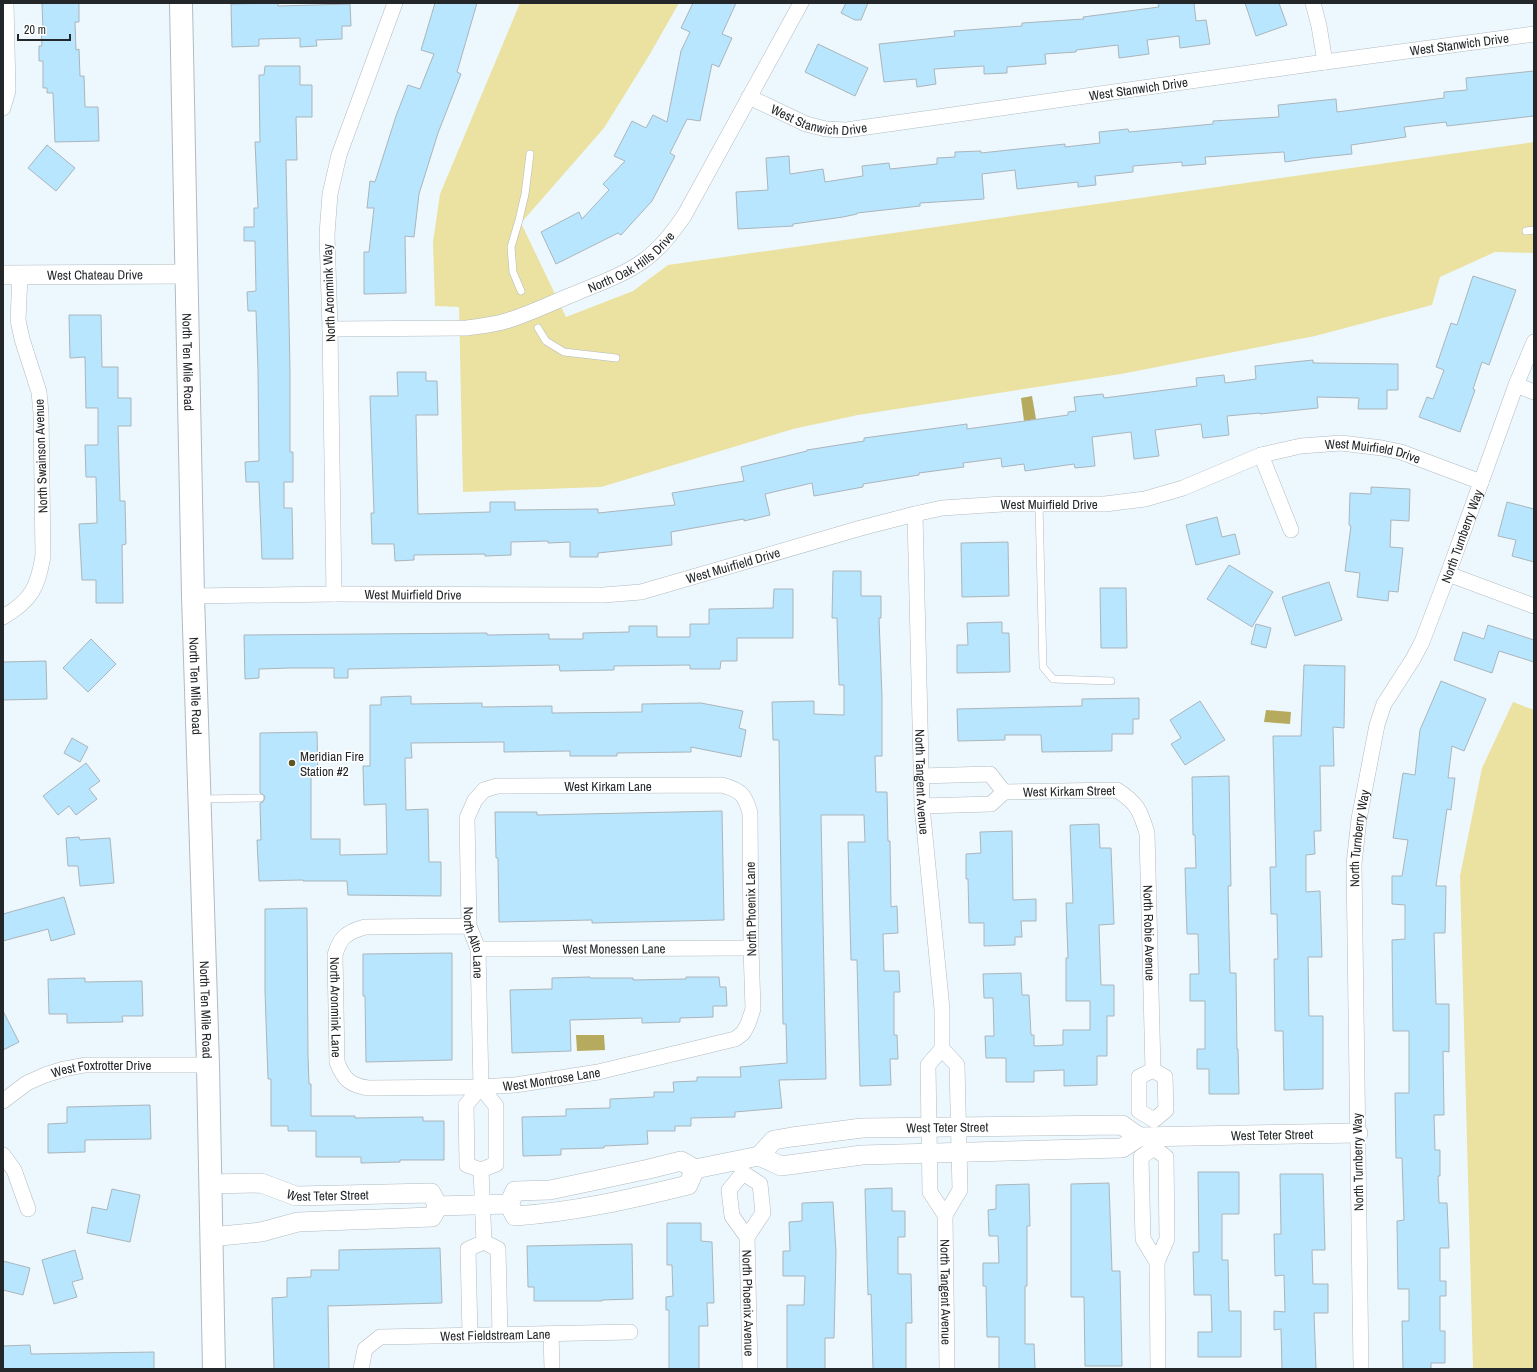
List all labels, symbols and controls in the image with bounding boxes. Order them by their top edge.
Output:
scale bar [18,16,70,42]
text: 20 m [24,22,46,38]
street label: West Stanwich Drive [1409,29,1510,59]
street label: West Stanwich Drive [1088,73,1189,104]
street label: West Stanwich Drive [768,100,868,139]
street label: North Oak Hills Drive [585,228,678,296]
street label: North Aronmink Way [319,243,339,342]
street label: West Chateau Drive [47,266,143,283]
street label: North Ten Mile Road [179,313,198,411]
street label: North Swainson Avenue [31,399,51,513]
street label: West Muirfield Drive [1324,435,1423,467]
street label: North Turnberry Way [1437,486,1486,585]
street label: West Muirfield Drive [1001,496,1098,513]
street label: West Muirfield Drive [684,543,782,587]
street label: West Muirfield Drive [364,586,462,603]
street label: North Ten Mile Road [186,637,206,735]
street label: North Tangent Avenue [912,729,933,835]
place label: Meridian Fire Station #2 [300,748,364,780]
marker: Meridian Fire Station #2 [287,758,297,768]
street label: West Kirkam Lane [564,778,652,795]
street label: West Kirkam Street [1023,782,1115,800]
street label: North Turnberry Way [1345,787,1373,887]
street label: North Phoenix Lane [742,861,760,957]
street label: North Robie Avenue [1140,885,1159,981]
street label: North Alto Lane [460,907,487,979]
street label: West Monessen Lane [562,940,666,957]
street label: North Aronmink Lane [327,957,345,1058]
street label: North Ten Mile Road [196,961,216,1059]
street label: West Foxtrotter Drive [49,1057,151,1081]
street label: West Montrose Lane [502,1063,601,1094]
street label: North Turnberry Way [1349,1112,1367,1211]
street label: West Teter Street [906,1118,988,1136]
street label: West Teter Street [1231,1125,1313,1144]
street label: West Teter Street [284,1185,369,1204]
street label: North Tangent Avenue [937,1239,955,1345]
street label: North Phoenix Avenue [739,1249,758,1357]
street label: West Fieldstream Lane [440,1325,551,1344]

